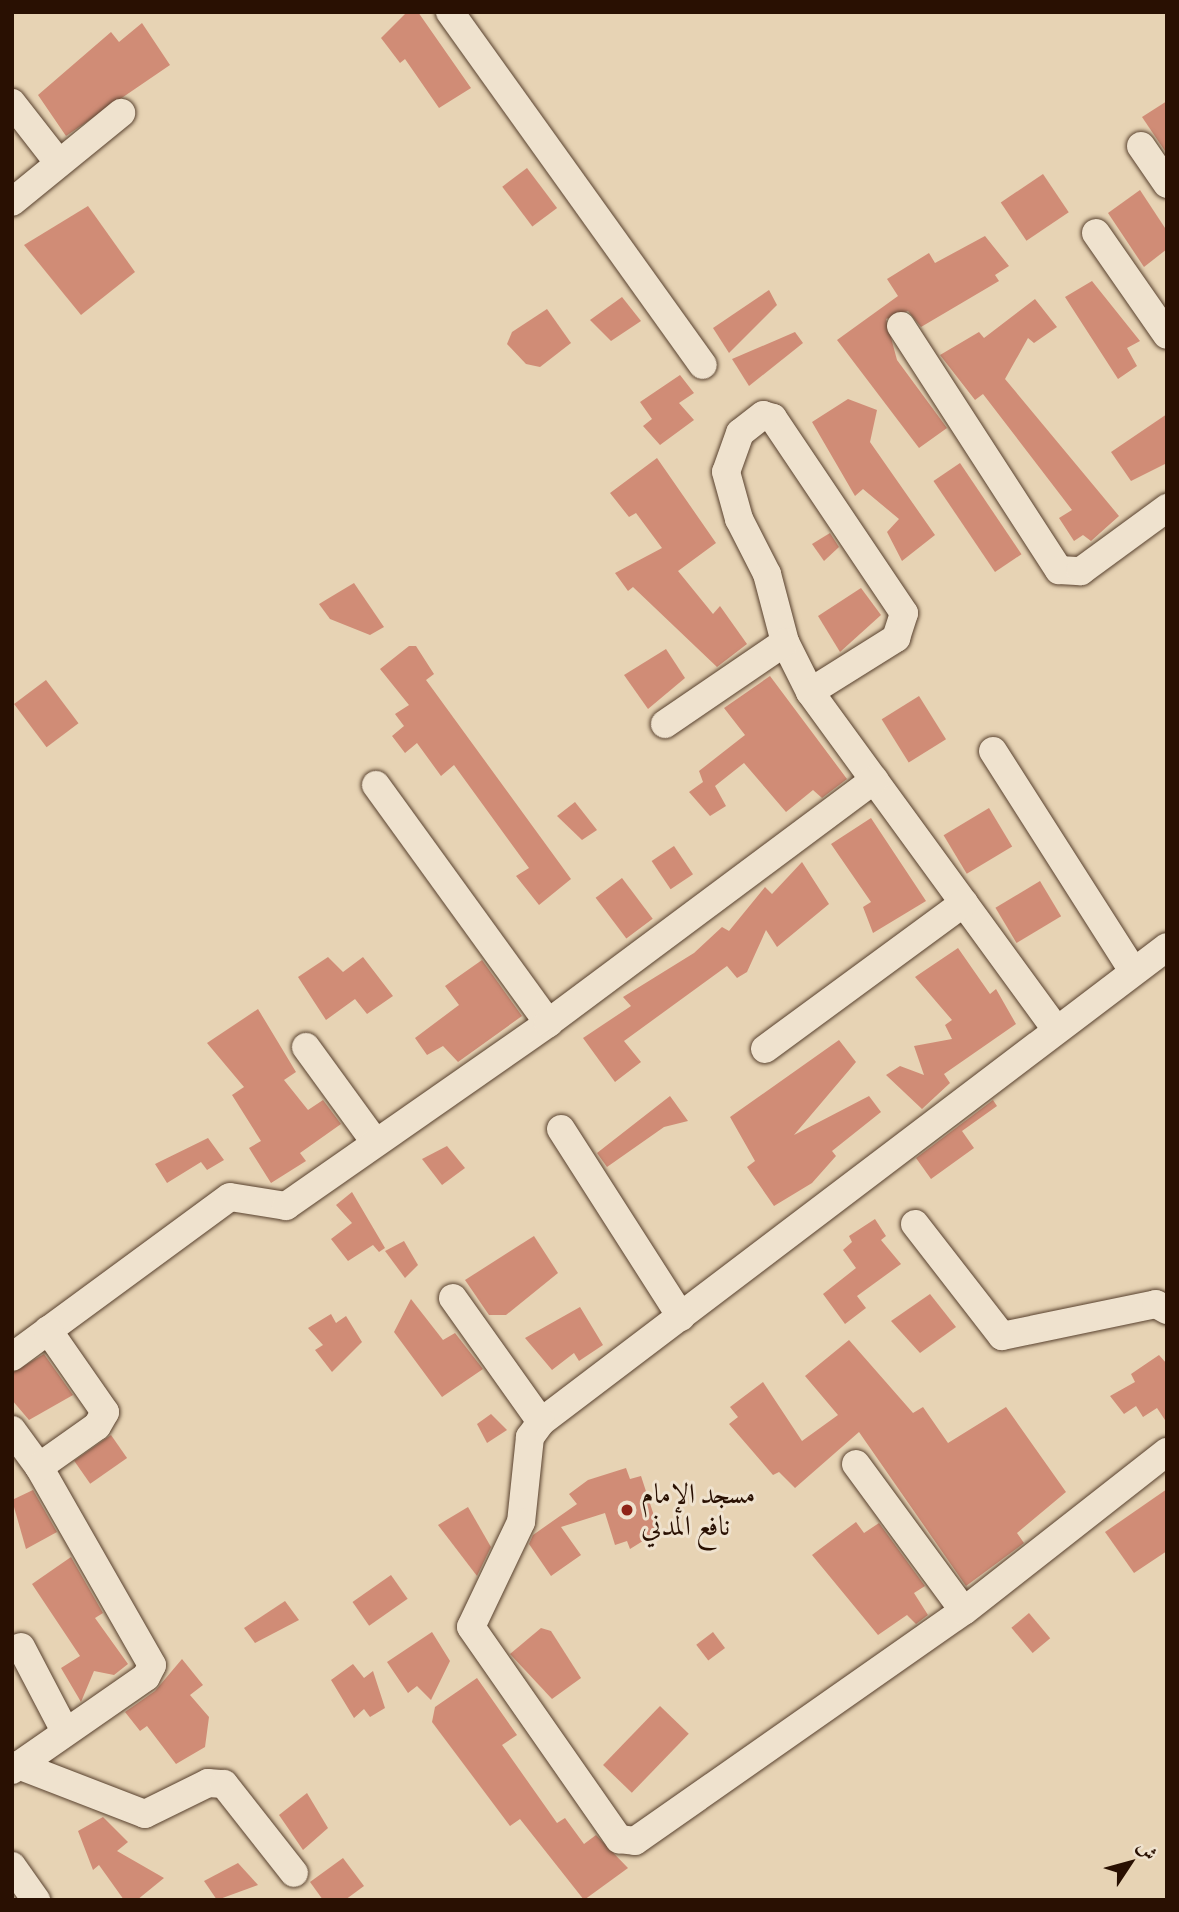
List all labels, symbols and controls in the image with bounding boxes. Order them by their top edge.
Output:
place label: مسجد الإمام نافع المدني [641,1477,755,1543]
marker: مسجد الإمام نافع المدني [619,1502,635,1518]
north arrow [1095,1828,1165,1898]
text: ش [1131,1835,1163,1866]

